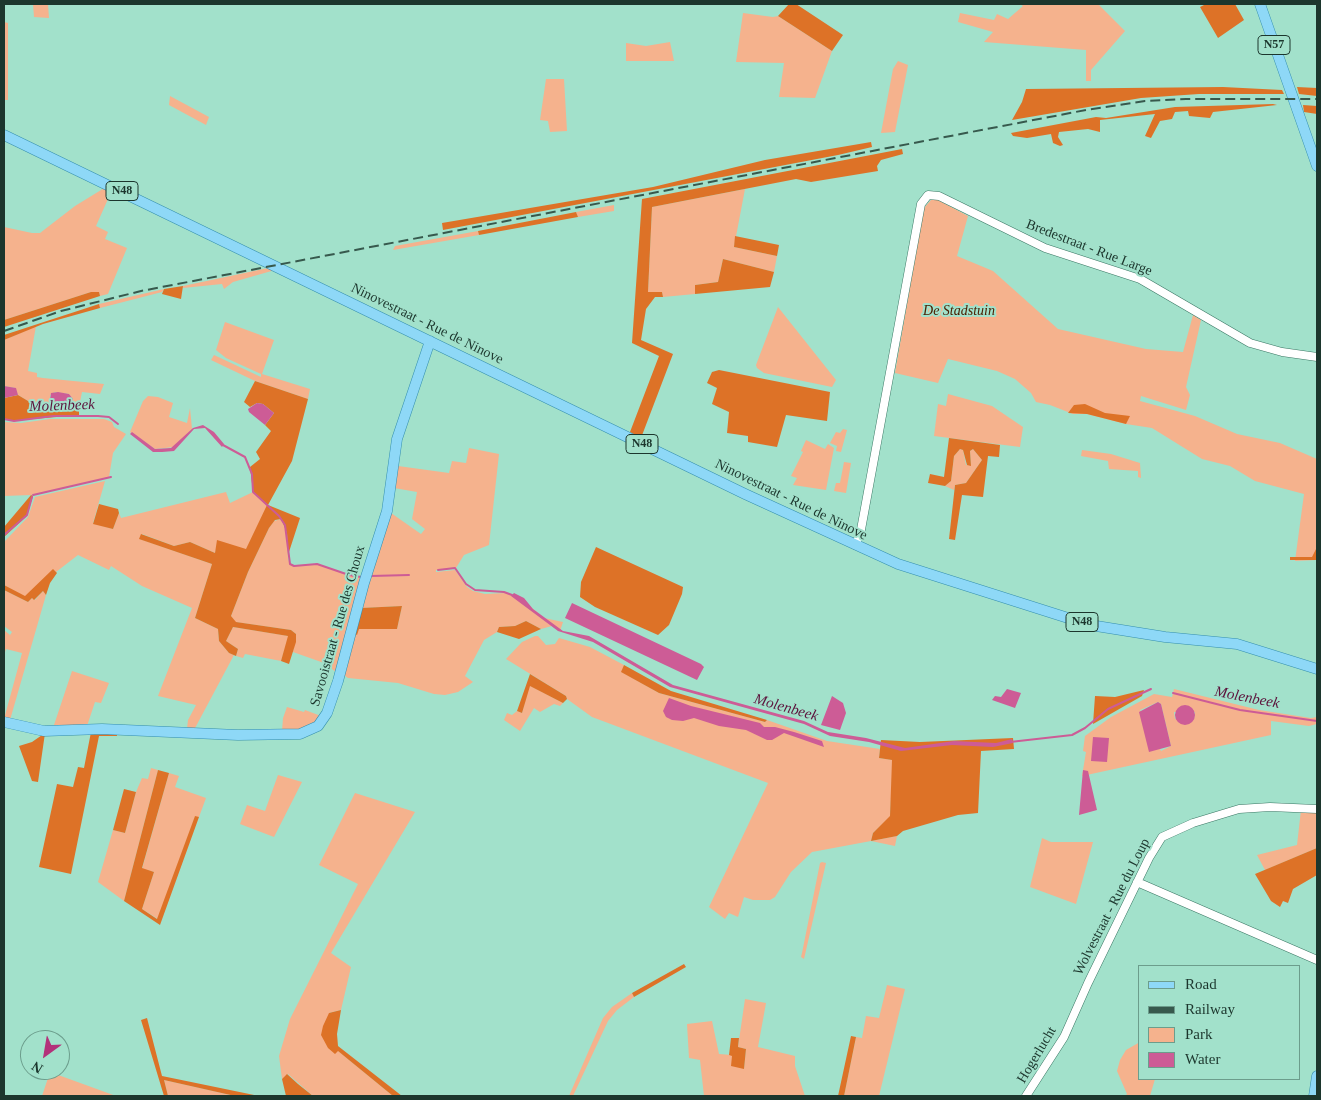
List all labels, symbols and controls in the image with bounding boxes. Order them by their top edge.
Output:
road number: N57 [1258,36,1290,54]
road number: N48 [106,182,138,200]
street label: Bredestraat - Rue Large [1024,216,1154,280]
street label: Ninovestraat - Rue de Ninove [348,280,506,368]
park label: De Stadstuin [923,303,995,319]
water label: Molenbeek [29,396,95,416]
road number: N48 [626,434,658,454]
street label: Ninovestraat - Rue de Ninove [712,456,870,544]
street label: Savooistraat - Rue des Choux [307,544,369,708]
road number: N48 [1066,612,1098,632]
water label: Molenbeek [1213,683,1281,713]
water label: Molenbeek [752,690,820,726]
street label: Wolvestraat - Rue du Loup [1070,836,1154,978]
legend [1138,965,1301,1080]
text: Road [1185,976,1217,992]
text: Railway [1185,1001,1235,1017]
street label: Hogerlucht [1014,1024,1060,1086]
text: Park [1185,1026,1213,1042]
north arrow [20,1030,70,1080]
text: Water [1185,1051,1220,1067]
text: N [29,1058,46,1076]

